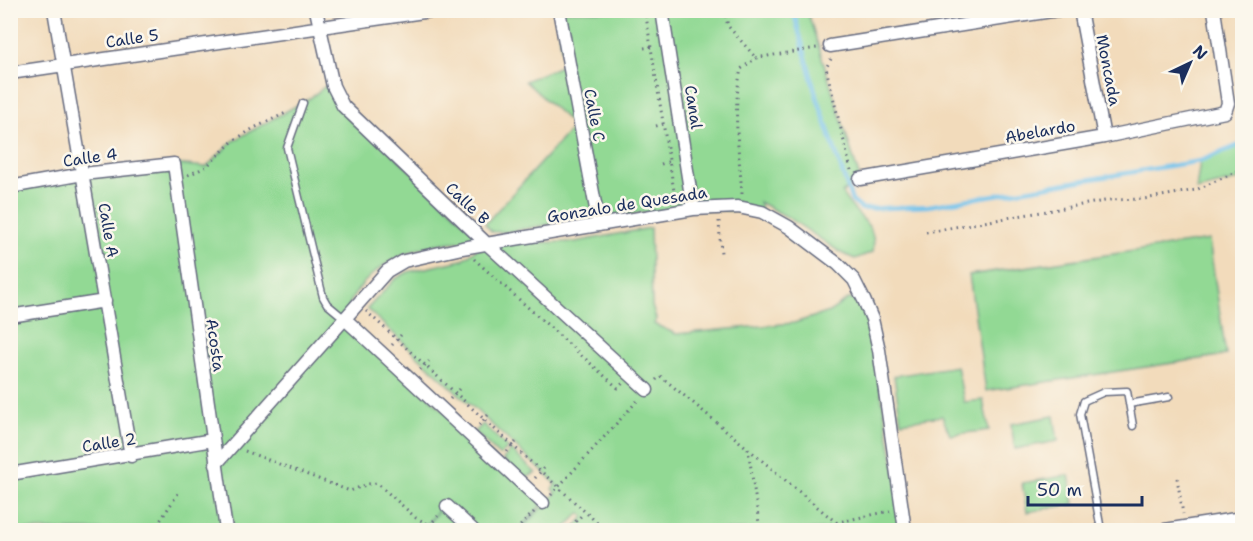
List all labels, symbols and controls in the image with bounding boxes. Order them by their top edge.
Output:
street label: Calle 5 [104,24,160,53]
street label: Moncada [1091,33,1126,108]
north arrow [1160,33,1220,93]
text: N [1188,41,1212,65]
street label: Canal [680,84,707,131]
street label: Calle C [579,87,610,143]
street label: Abelardo [1003,115,1077,148]
street label: Calle 4 [62,143,119,172]
street label: Calle B [441,178,494,229]
street label: Gonzalo de Quesada [546,181,709,228]
street label: Calle A [93,201,124,259]
street label: Acosta [201,317,230,373]
street label: Calle 2 [80,428,138,457]
scale bar [1028,469,1142,507]
text: 50 m [1037,478,1082,502]

